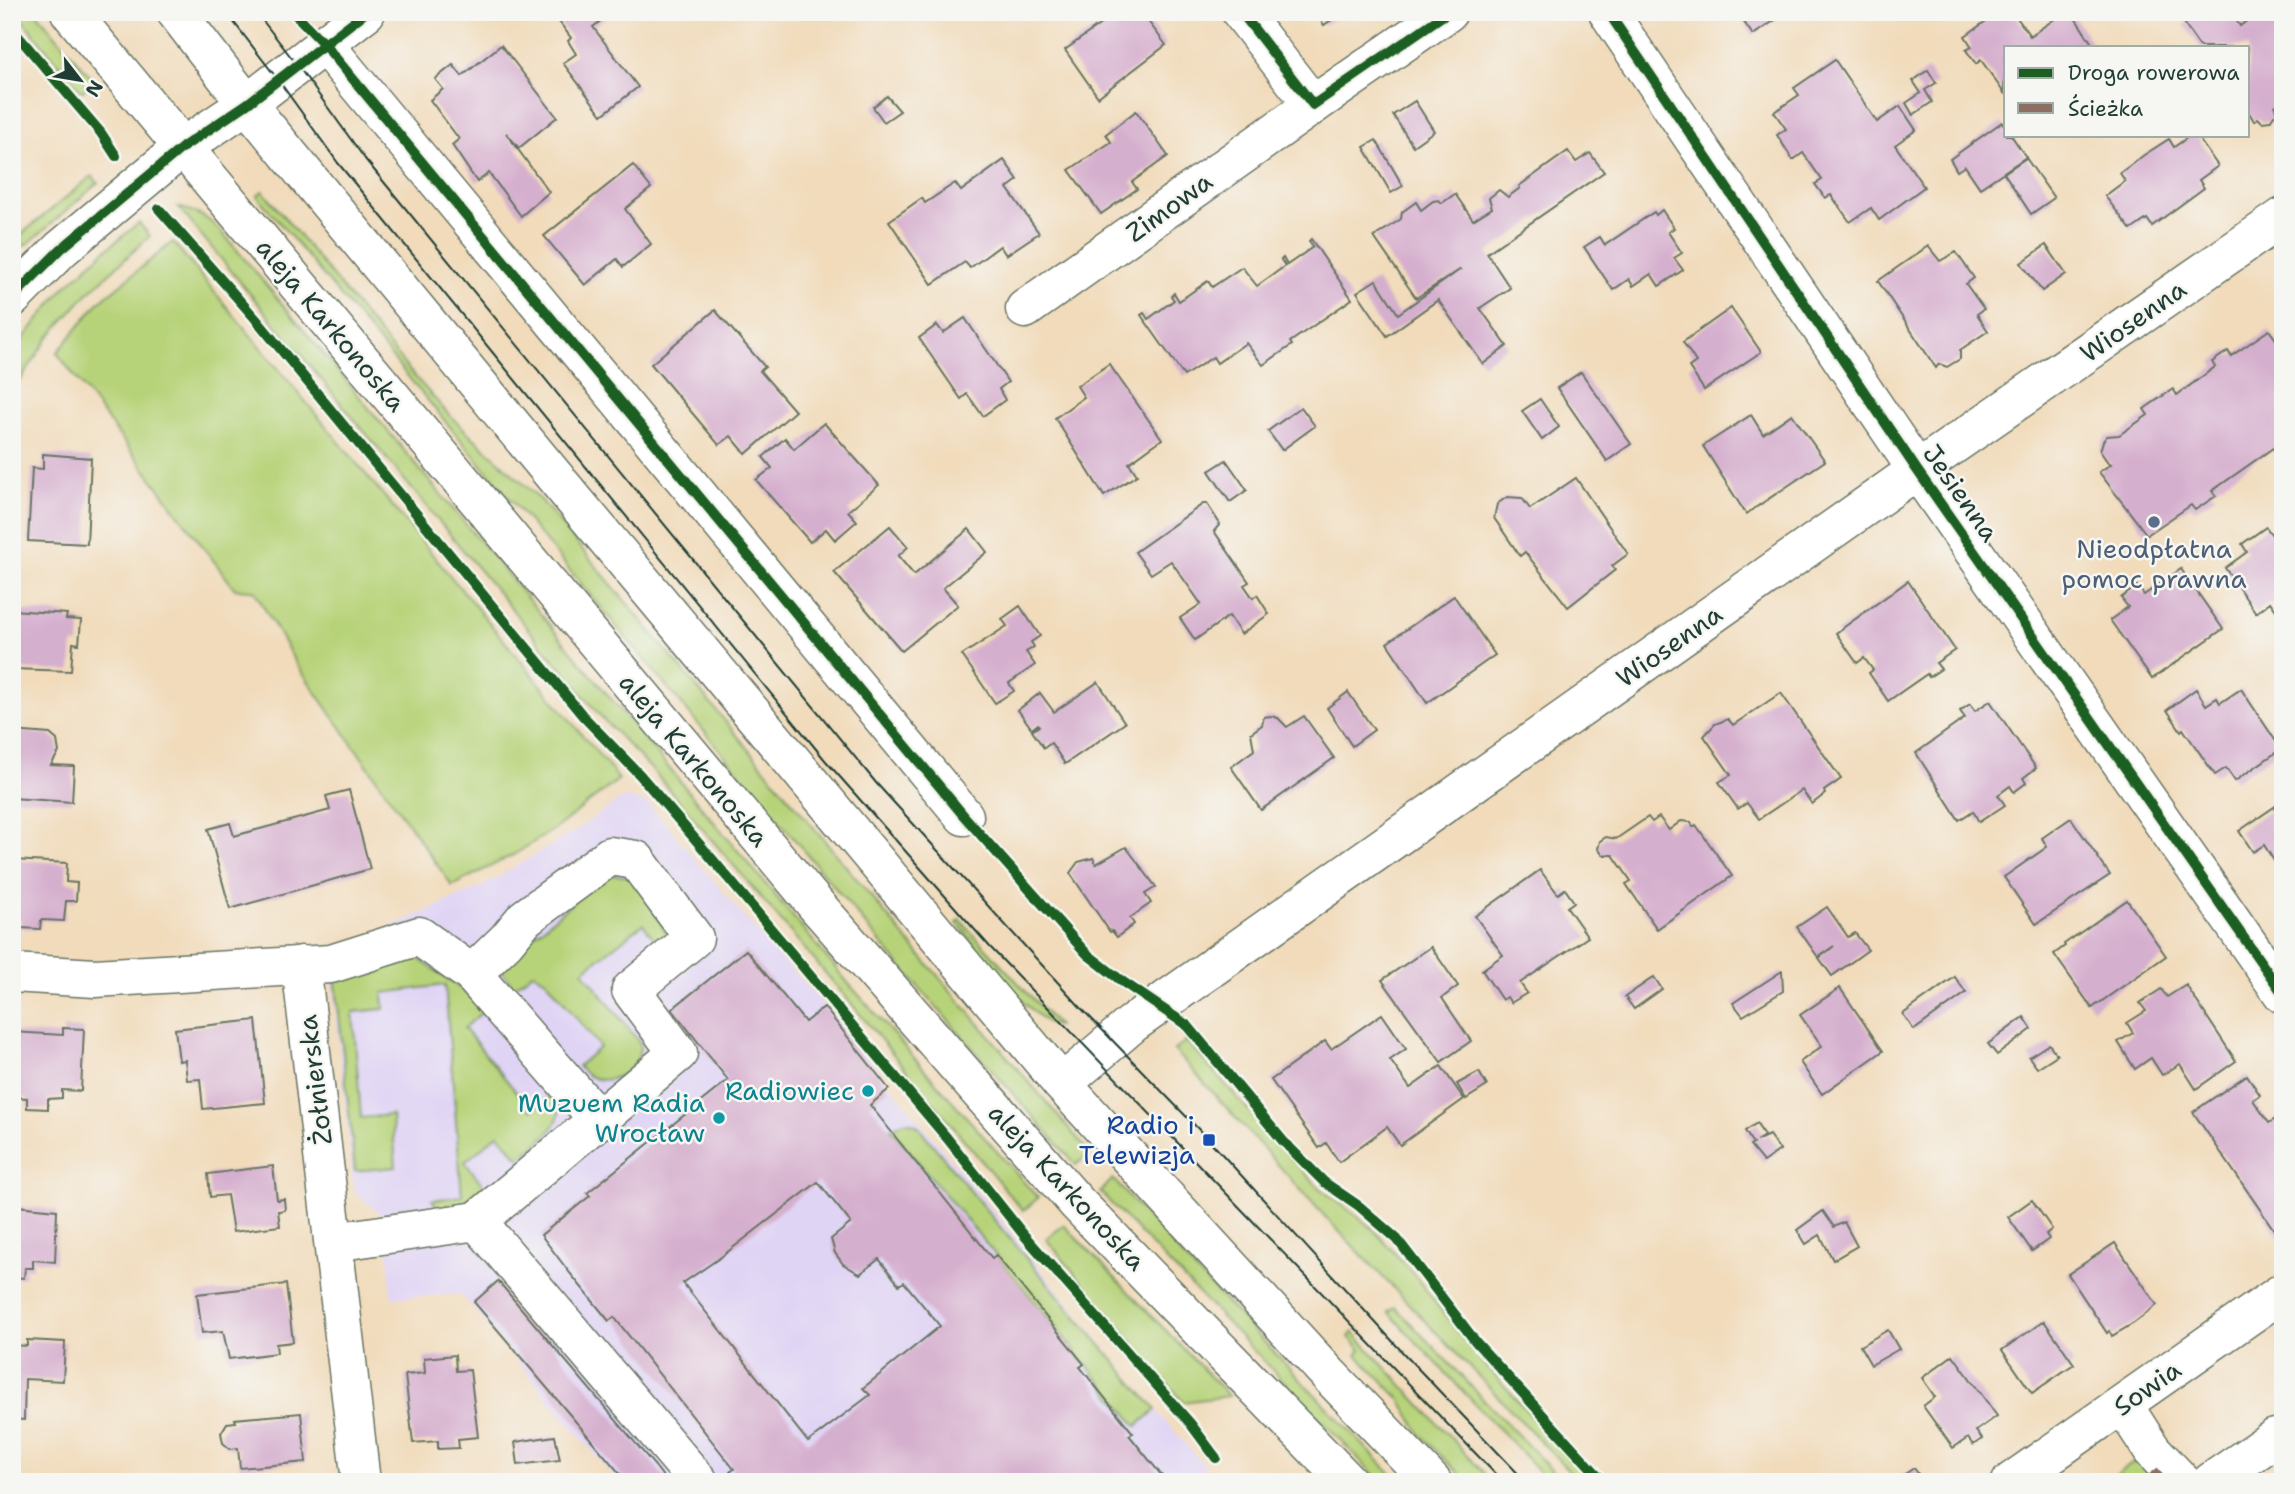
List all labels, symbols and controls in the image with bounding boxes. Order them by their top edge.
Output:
north arrow [46,46,116,116]
legend [2004,46,2250,136]
text: Droga rowerowa [2068,59,2240,87]
text: N [80,76,109,101]
text: Ścieżka [2068,94,2143,123]
street label: Zimowa [1118,163,1219,250]
street label: aleja Karkonoska [248,230,414,419]
street label: Wiosenna [2073,271,2193,370]
street label: Jesienna [1915,437,2008,548]
marker: Nieodpłatna pomoc prawna [2146,514,2162,530]
place label: Nieodpłatna pomoc prawna [2061,531,2247,596]
street label: Wiosenna [1609,596,1729,695]
street label: aleja Karkonoska [611,665,777,854]
street label: Żołnierska [289,1013,340,1147]
place label: Radiowiec [725,1073,854,1108]
marker: Radiowiec [860,1083,876,1099]
place label: Muzuem Radia Wrocław [518,1085,705,1150]
street label: aleja Karkonoska [981,1096,1154,1278]
place label: Radio i Telewizja [1079,1107,1195,1172]
marker: Muzuem Radia Wrocław [711,1110,727,1126]
marker: Radio i Telewizja [1201,1132,1217,1148]
street label: Sowia [2106,1352,2188,1423]

